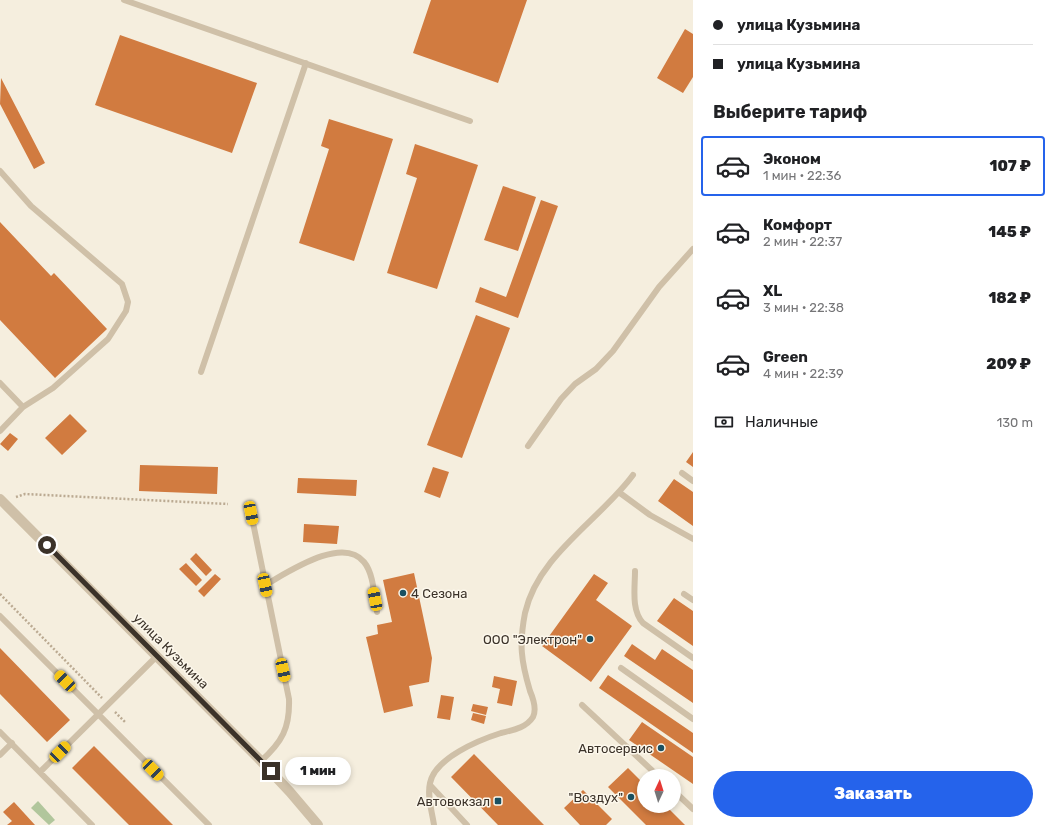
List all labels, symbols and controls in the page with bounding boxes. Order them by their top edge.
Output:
text: улица Кузьмина [737,16,860,34]
text: улица Кузьмина [737,55,860,73]
text: Выберите тариф [713,101,867,123]
icon: car [715,148,751,184]
text: Эконом [763,150,821,168]
text: 107 ₽ [989,157,1031,175]
text: 1 мин · 22:36 [763,168,841,183]
icon: car [715,214,751,250]
text: Комфорт [763,216,832,234]
text: 145 ₽ [988,223,1031,241]
text: 2 мин · 22:37 [763,234,842,249]
icon: car [715,280,751,316]
text: XL [763,282,782,300]
text: 182 ₽ [988,289,1031,307]
text: 3 мин · 22:38 [763,300,844,315]
icon: car [715,346,751,382]
text: Green [763,348,808,366]
text: 209 ₽ [986,355,1031,373]
text: 4 мин · 22:39 [763,366,844,381]
icon: cash [713,411,735,433]
text: Наличные [745,413,818,431]
text: 130 m [997,415,1033,430]
car [243,500,259,526]
route start [38,536,56,554]
car [257,572,273,598]
car [367,586,383,612]
place label: 4 Сезона [411,586,467,601]
marker: 4 Сезона [398,588,408,598]
street label: улица Кузьмина [130,610,212,692]
place label: ООО "Электрон" [483,632,582,647]
marker: ООО "Электрон" [585,634,595,644]
car [275,657,291,683]
car [52,668,78,694]
car [47,739,73,765]
place label: Автосервис [578,741,653,756]
marker: Автосервис [656,743,666,753]
car [140,757,166,783]
callout: 1 мин [285,757,351,785]
route end [262,762,280,780]
text: 1 мин [300,763,336,778]
north arrow [637,769,681,813]
map controls [637,769,681,813]
button: Заказать [713,771,1033,817]
place label: "Воздух" [569,790,623,805]
marker: "Воздух" [626,792,636,802]
place label: Автовокзал [417,794,490,809]
marker: Автовокзал [493,796,503,806]

